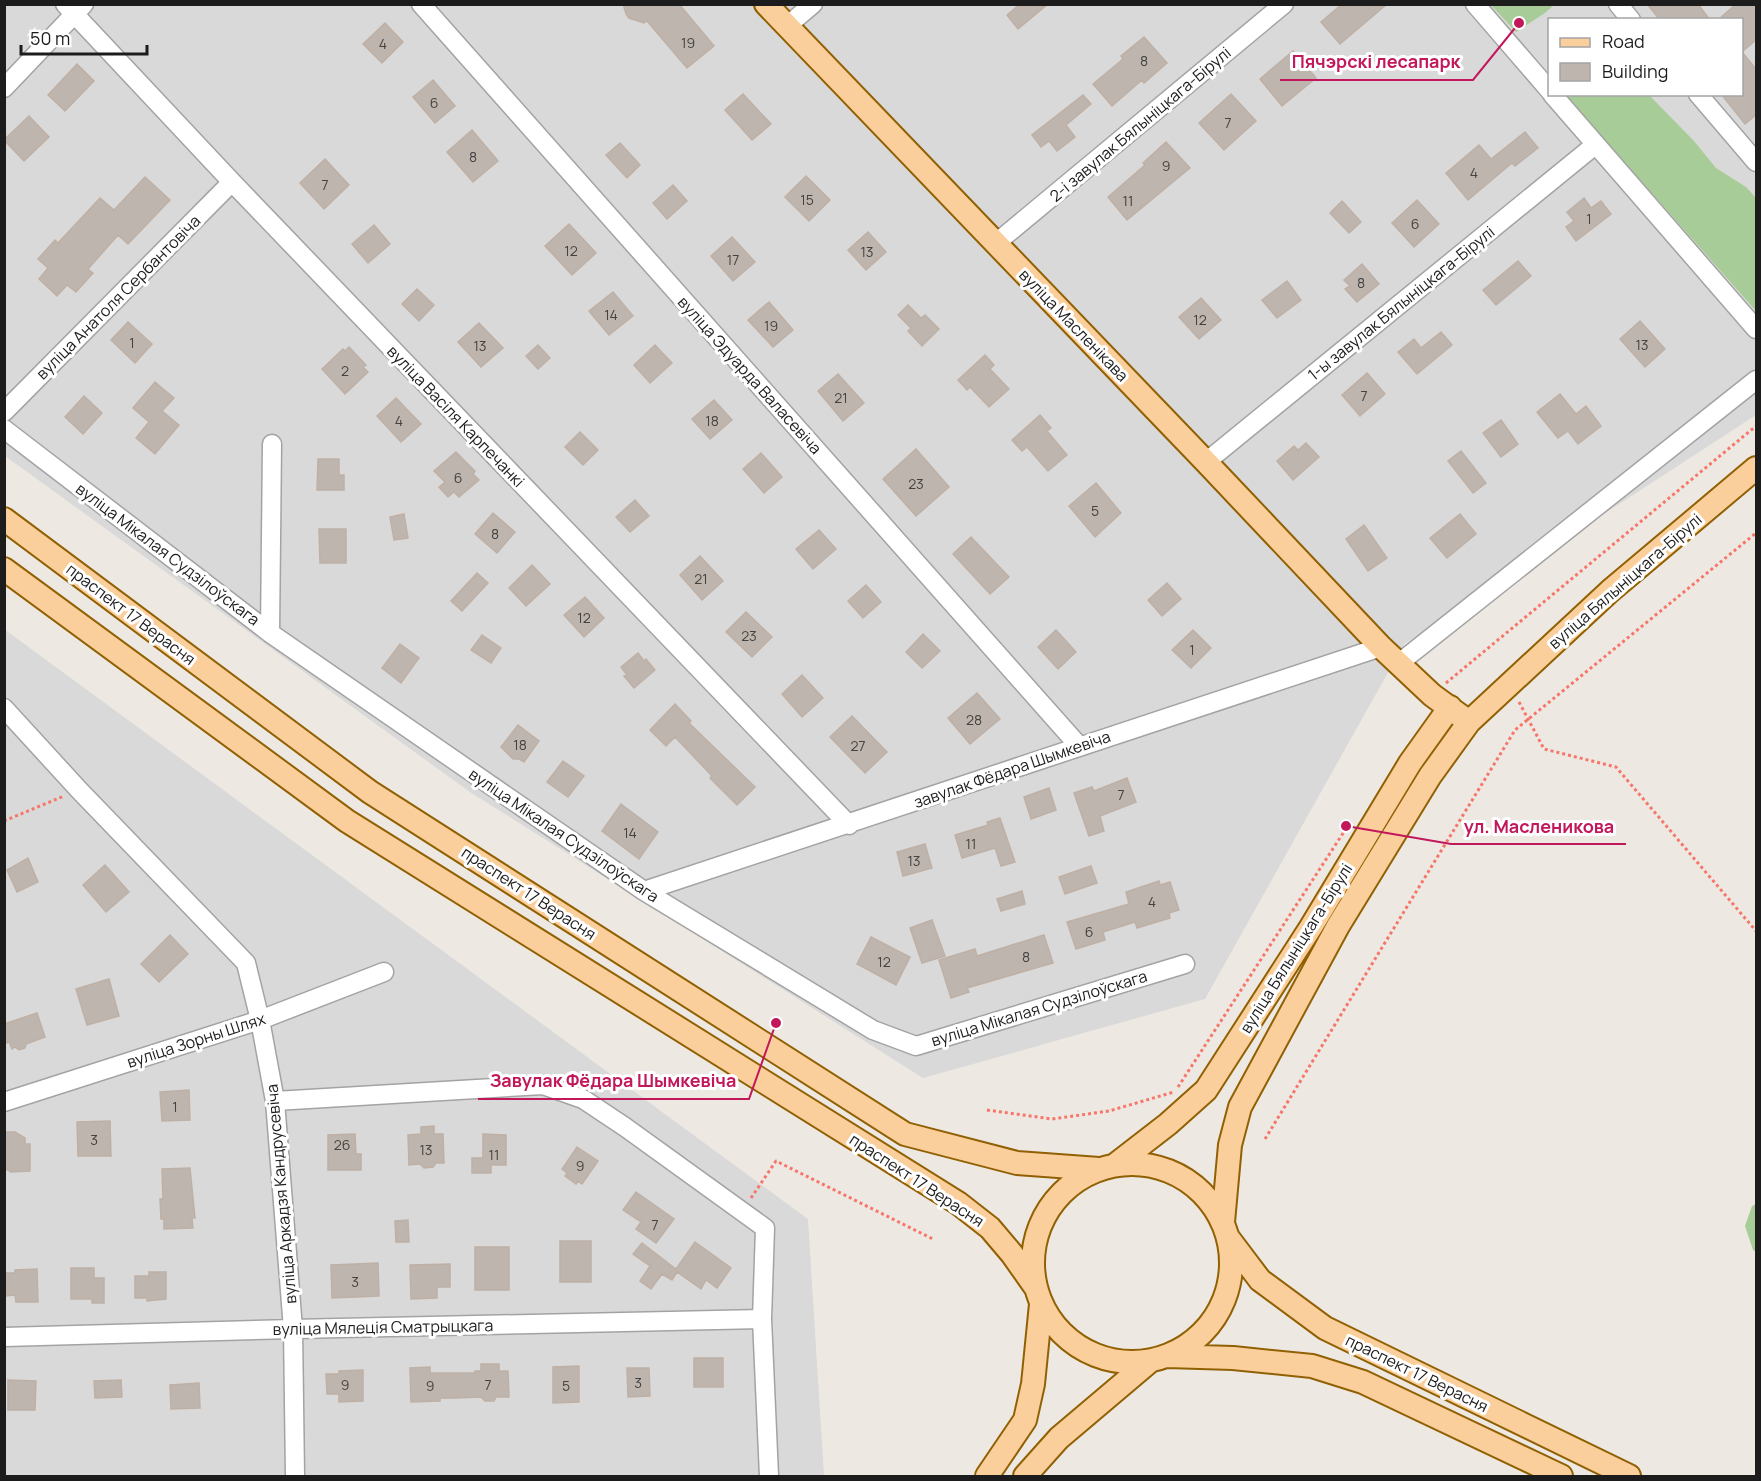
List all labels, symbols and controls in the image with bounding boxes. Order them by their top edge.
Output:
scale bar [21,18,147,56]
legend [1548,18,1743,96]
text: 50 m [30,26,70,50]
text: Road [1602,29,1645,53]
house number: 19 [681,33,695,52]
house number: 4 [379,34,387,53]
street label: 2-і завулак Бялыніцкага-Бірулі [1045,42,1235,206]
callout: Пячэрскі лесапарк [1280,44,1473,80]
text: Пячэрскі лесапарк [1292,49,1462,73]
house number: 8 [1140,51,1148,70]
text: Building [1602,59,1668,83]
house number: 6 [430,93,438,112]
house number: 7 [1224,113,1232,132]
house number: 8 [469,147,477,166]
house number: 9 [1162,156,1170,175]
house number: 4 [1470,163,1478,182]
house number: 7 [321,175,329,194]
house number: 15 [800,190,814,209]
house number: 11 [1123,191,1133,210]
house number: 1 [1586,209,1592,228]
street label: вуліца Анатоля Сербантовіча [31,210,205,384]
house number: 6 [1411,214,1419,233]
street label: 1-ы завулак Бялыніцкага-Бірулі [1303,221,1499,385]
house number: 12 [564,241,578,260]
house number: 13 [860,242,874,261]
house number: 17 [727,250,739,269]
street label: вуліца Масленікава [1014,264,1134,386]
house number: 8 [1357,273,1365,292]
street label: вуліца Эдуарда Валасевіча [673,291,827,459]
house number: 14 [604,305,618,324]
house number: 12 [1193,310,1207,329]
house number: 19 [764,316,778,335]
house number: 1 [129,333,135,352]
house number: 13 [1635,335,1649,354]
house number: 13 [473,336,487,355]
street label: вуліца Васіля Карпечанкі [382,340,530,492]
house number: 2 [341,361,349,380]
house number: 7 [1360,386,1368,405]
house number: 21 [834,388,848,407]
house number: 4 [395,411,403,430]
house number: 18 [705,411,719,430]
house number: 6 [454,468,462,487]
house number: 23 [908,474,924,493]
street label: вуліца Мікалая Судзілоўскага [72,478,264,630]
house number: 5 [1091,501,1099,520]
street label: вуліца Бялыніцкага-Бірулі [1544,508,1706,654]
house number: 8 [491,524,499,543]
street label: праспект 17 Верасня [62,558,200,670]
house number: 21 [694,569,708,588]
house number: 12 [577,608,591,627]
house number: 23 [741,626,757,645]
house number: 1 [1189,640,1195,659]
house number: 28 [966,710,982,729]
street label: завулак Фёдара Шымкевіча [911,725,1113,813]
house number: 18 [513,735,527,754]
house number: 27 [850,736,866,755]
street label: вуліца Мікалая Судзілоўскага [465,763,663,907]
house number: 7 [1117,785,1125,804]
callout: ул. Масленикова [1451,808,1626,844]
text: ул. Масленикова [1464,814,1614,838]
house number: 14 [623,823,637,842]
house number: 11 [966,834,976,853]
street label: праспект 17 Верасня [458,841,600,945]
house number: 13 [907,851,921,870]
street label: вуліца Бялыніцкага-Бірулі [1235,859,1357,1037]
house number: 4 [1148,892,1156,911]
house number: 6 [1085,922,1093,941]
house number: 8 [1022,947,1030,966]
house number: 12 [877,952,891,971]
street label: вуліца Мікалая Судзілоўскага [928,965,1150,1051]
street label: вуліца Зорны Шлях [124,1007,269,1073]
callout: Завулак Фёдара Шымкевіча [478,1063,749,1099]
text: Завулак Фёдара Шымкевіча [490,1068,736,1092]
street label: вуліца Аркадзя Кандрусевіча [260,1083,302,1305]
house number: 1 [172,1097,178,1116]
street label: праспект 17 Верасня [846,1128,988,1232]
house number: 3 [90,1130,98,1149]
house number: 26 [334,1135,350,1154]
house number: 13 [419,1140,433,1159]
house number: 11 [489,1145,499,1164]
house number: 9 [576,1156,584,1175]
house number: 7 [651,1215,659,1234]
house number: 3 [351,1272,359,1291]
street label: вуліца Мялеція Сматрыцкага [273,1314,493,1340]
street label: праспект 17 Верасня [1342,1329,1492,1417]
house number: 3 [634,1373,642,1392]
house number: 9 [341,1375,349,1394]
house number: 7 [484,1375,492,1394]
house number: 9 [426,1376,434,1395]
house number: 5 [562,1376,570,1395]

